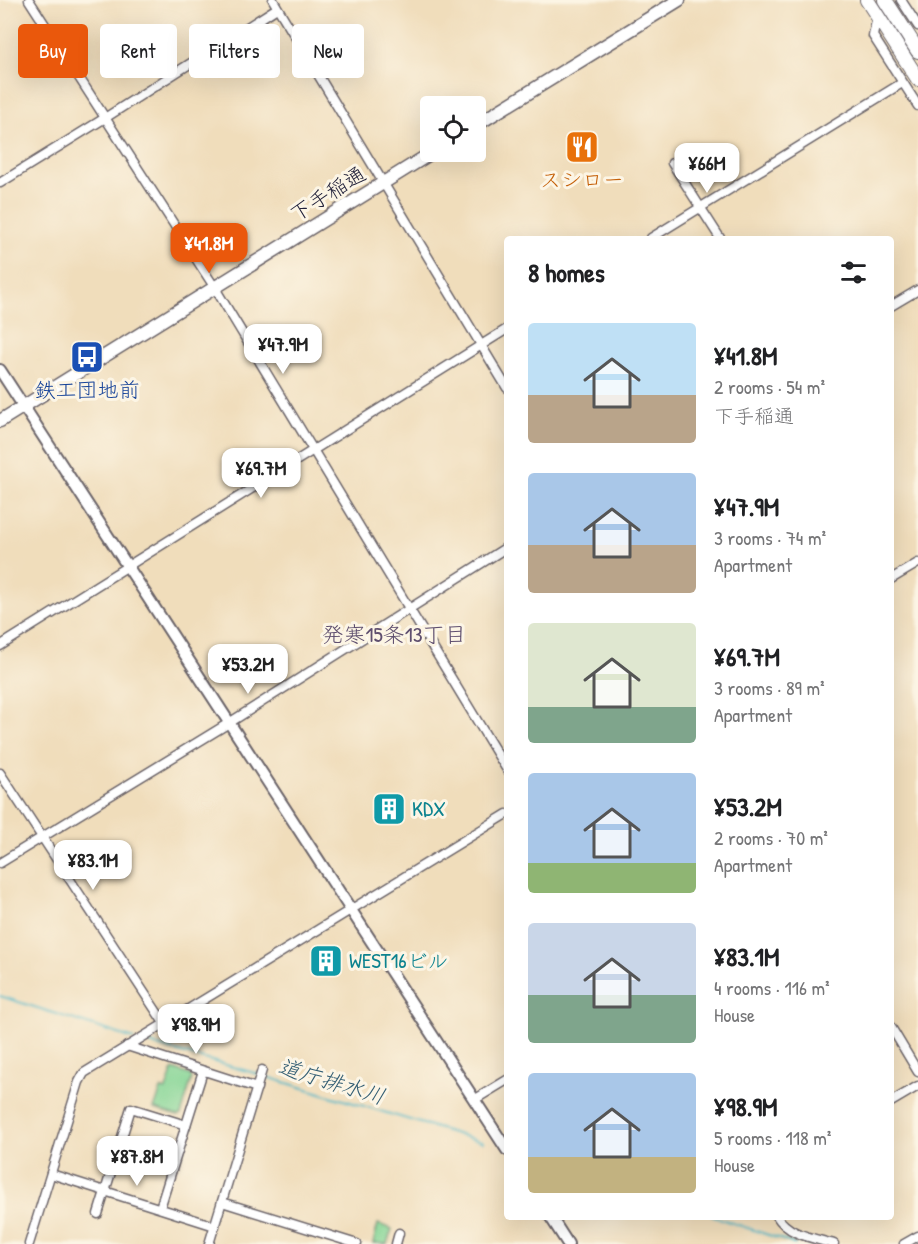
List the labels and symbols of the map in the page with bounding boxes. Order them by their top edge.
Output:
restaurant icon: スシロー [564,129,600,165]
pin: ¥66M [671,143,743,194]
street label: 下手稲通 [284,159,371,228]
place label: スシロー [540,165,624,194]
pin: ¥41.8M [160,223,258,274]
pin: ¥47.9M [234,324,332,375]
bus stop icon: 鉄工団地前 [69,339,105,375]
place label: 鉄工団地前 [35,375,140,404]
pin: ¥69.7M [212,448,310,499]
district label: 発寒15条13丁目 [321,619,467,649]
pin: ¥53.2M [199,644,297,695]
building icon: KDX [371,791,407,827]
place label: KDX [412,794,446,823]
pin: ¥83.1M [44,840,142,891]
building icon: WEST16ビル [308,943,344,979]
place label: WEST16ビル [349,946,448,975]
pin: ¥98.9M [147,1004,245,1055]
water label: 道庁排水川 [275,1051,389,1111]
pin: ¥87.8M [88,1136,186,1187]

